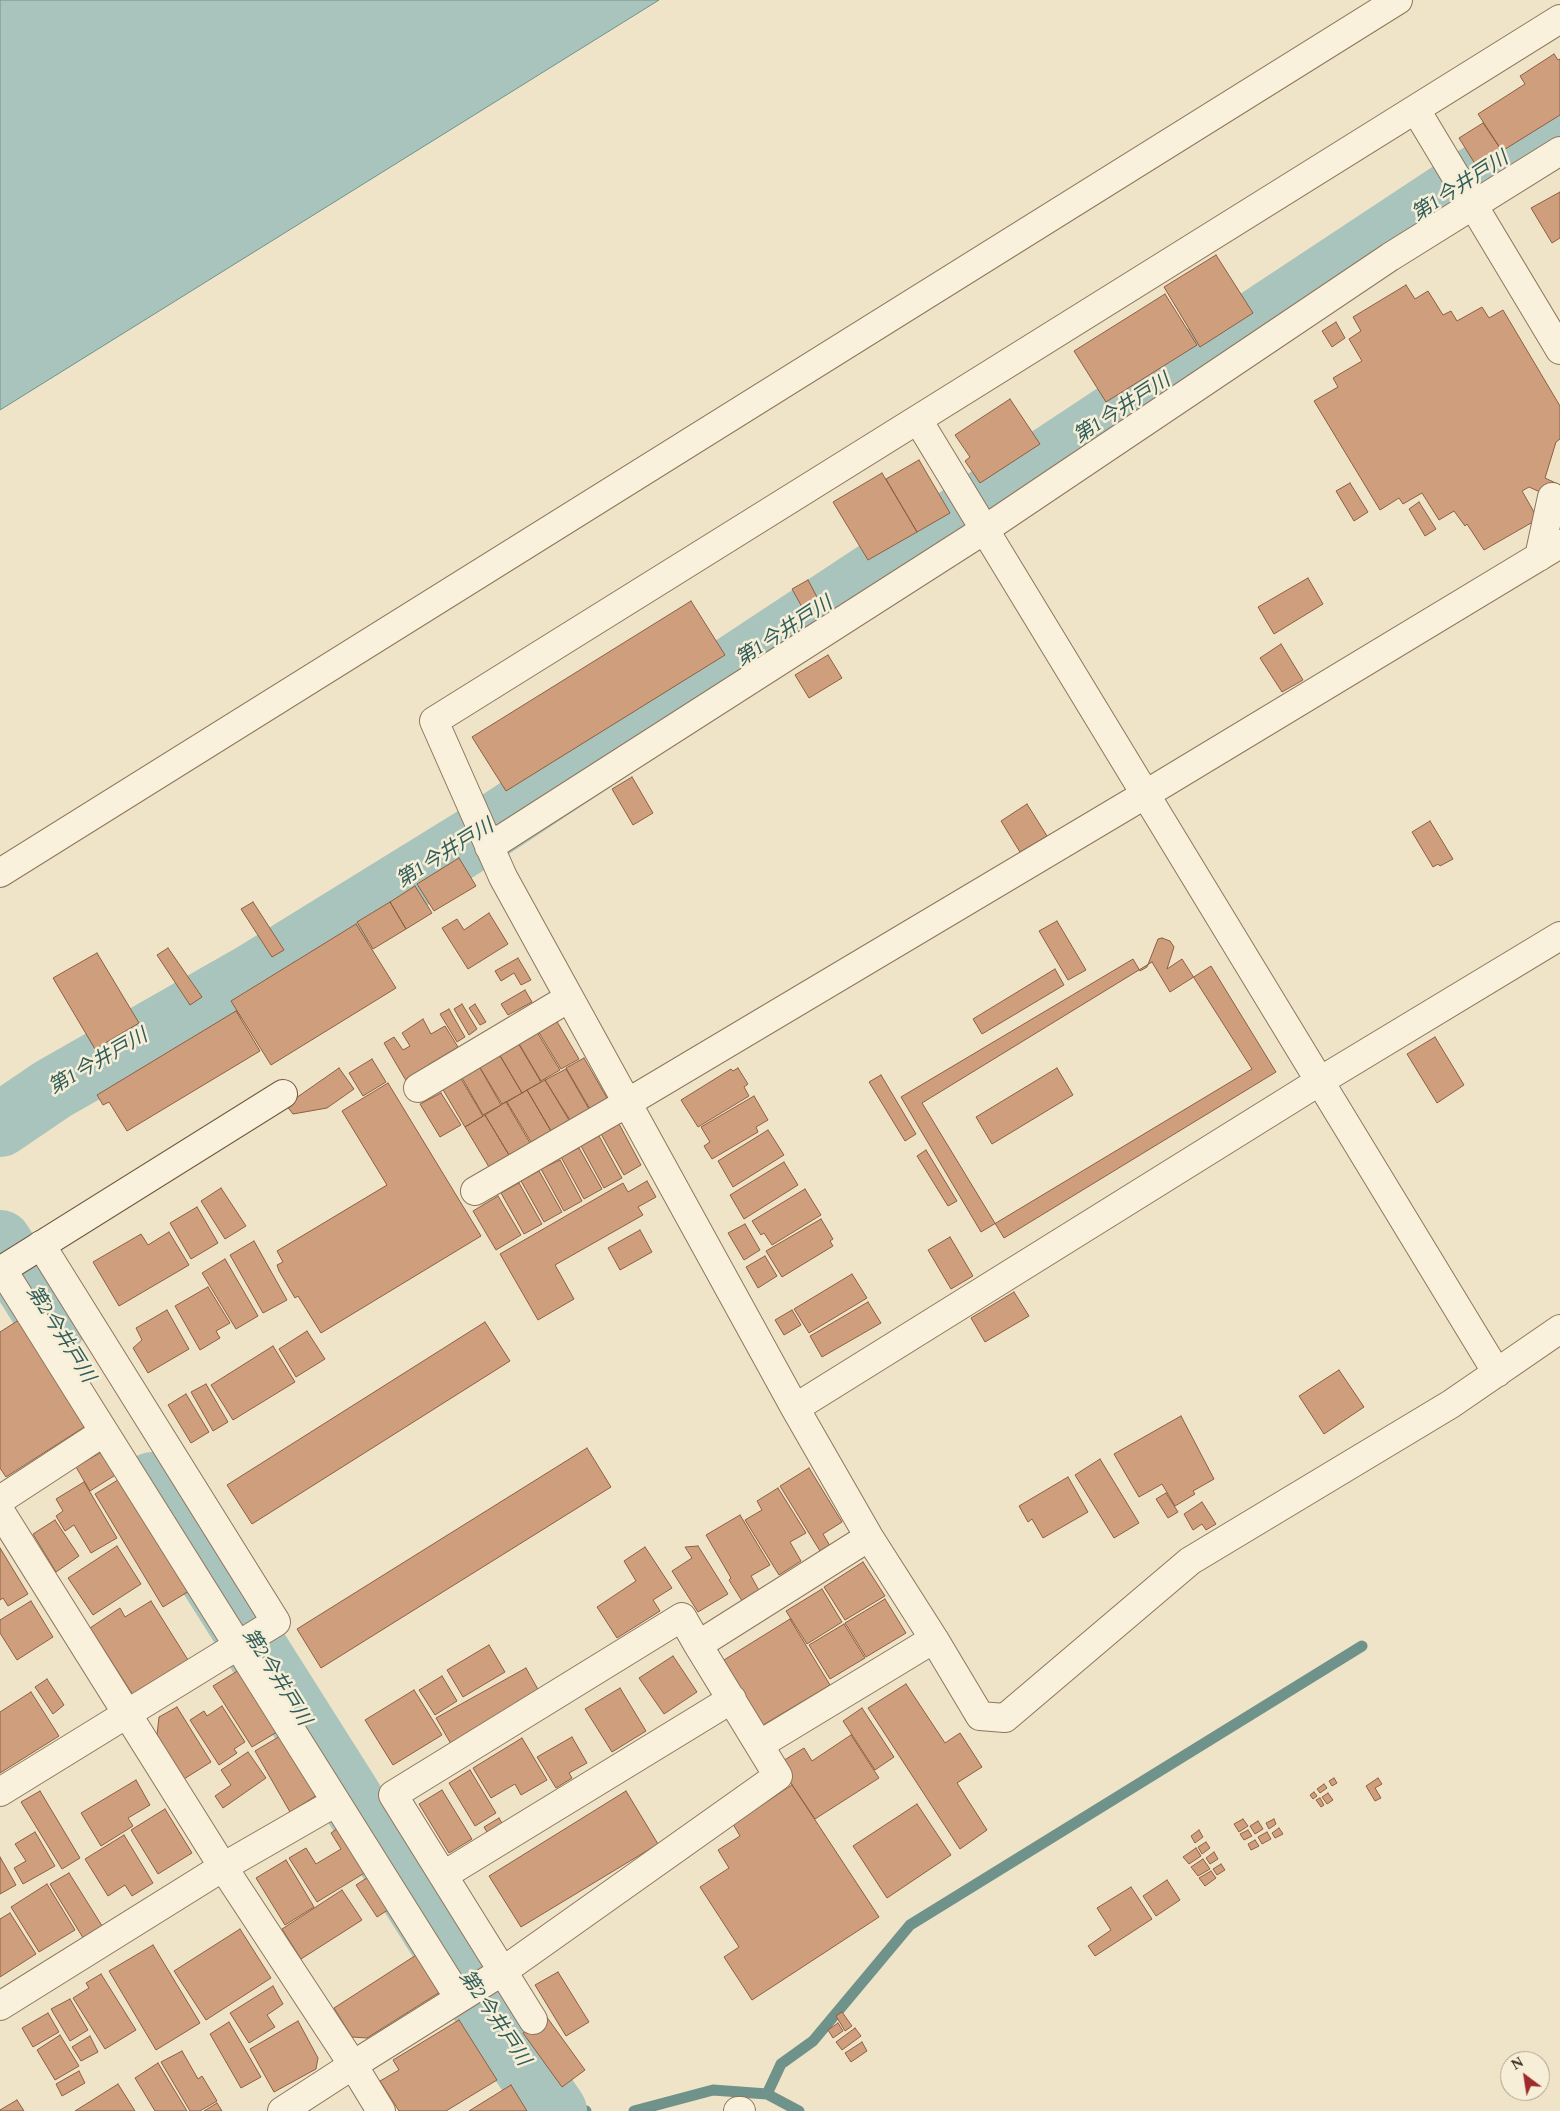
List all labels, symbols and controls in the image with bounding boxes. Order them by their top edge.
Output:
water label: 第1今井戸川 [1408,148,1514,228]
water label: 第1今井戸川 [1070,370,1176,450]
water label: 第1今井戸川 [732,593,838,673]
water label: 第1今井戸川 [393,816,499,894]
water label: 第1今井戸川 [45,1025,153,1101]
water label: 第2今井戸川 [20,1282,98,1388]
water label: 第2今井戸川 [236,1625,314,1731]
water label: 第2今井戸川 [452,1967,534,2071]
north arrow [1500,2051,1550,2101]
text: N [1507,2052,1528,2076]

